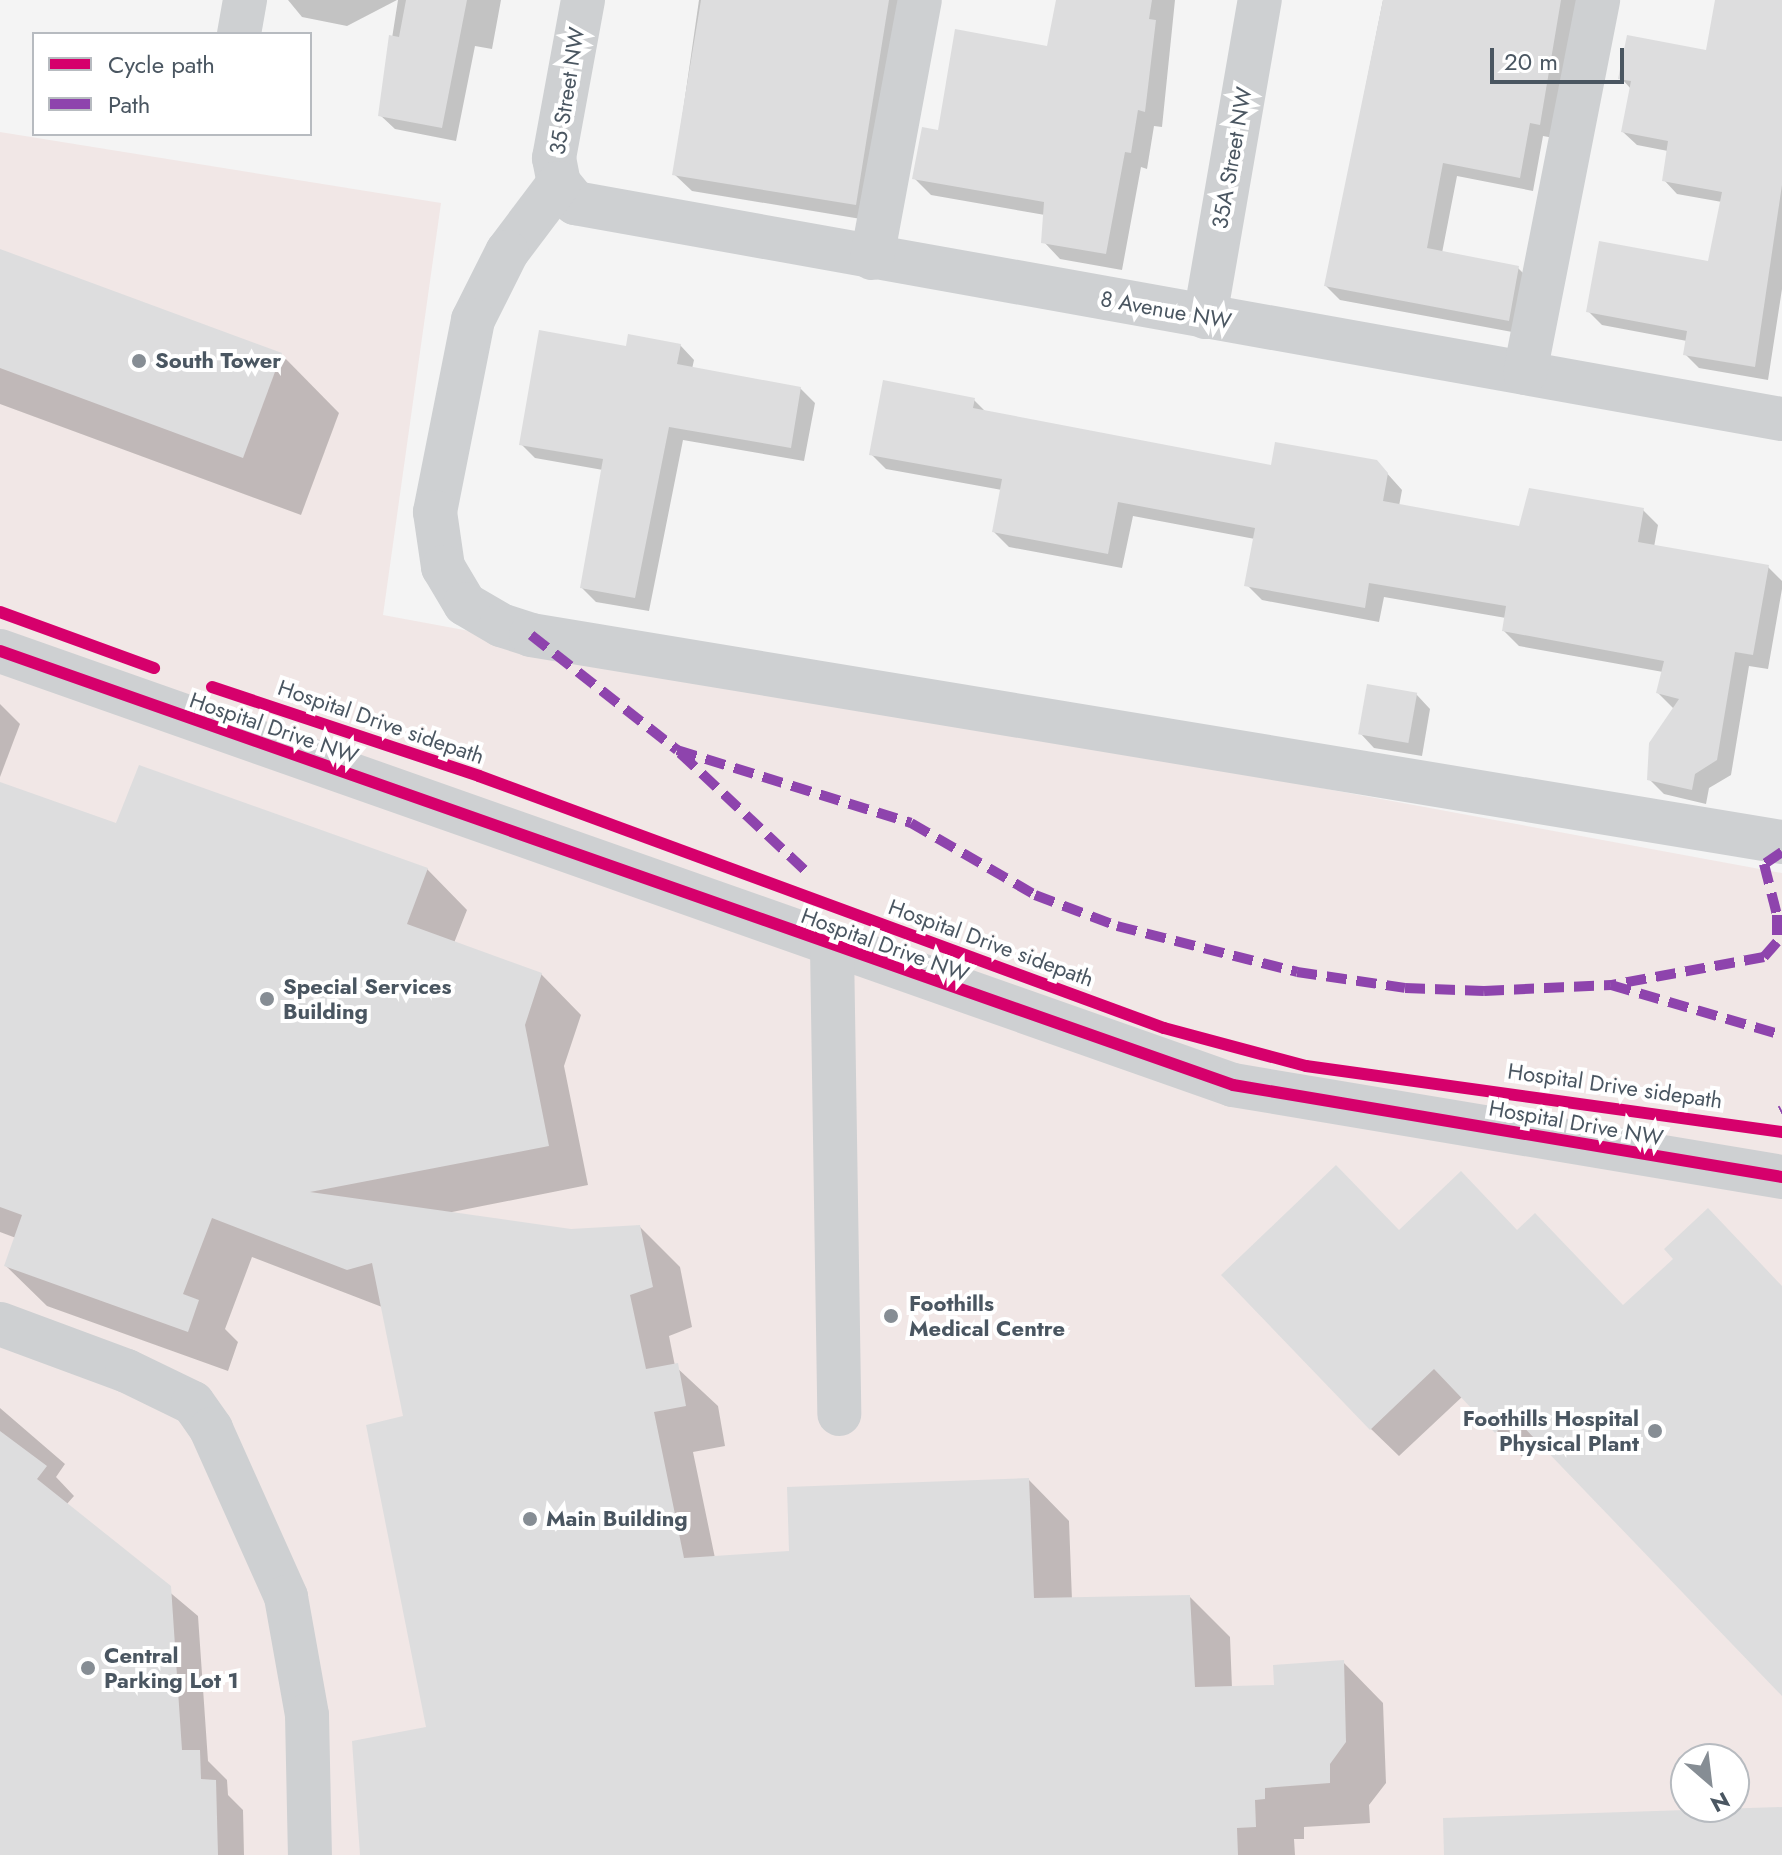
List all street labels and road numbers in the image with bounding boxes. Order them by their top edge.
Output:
street label: 35 Street NW [544,25,590,157]
street label: 35A Street NW [1207,85,1257,231]
street label: 8 Avenue NW [1098,285,1234,335]
street label: Hospital Drive sidepath [274,674,488,770]
street label: Hospital Drive NW [186,687,362,769]
street label: Hospital Drive sidepath [885,894,1097,992]
street label: Hospital Drive NW [797,902,973,988]
street label: Hospital Drive sidepath [1506,1058,1724,1114]
street label: Hospital Drive NW [1487,1095,1665,1151]

